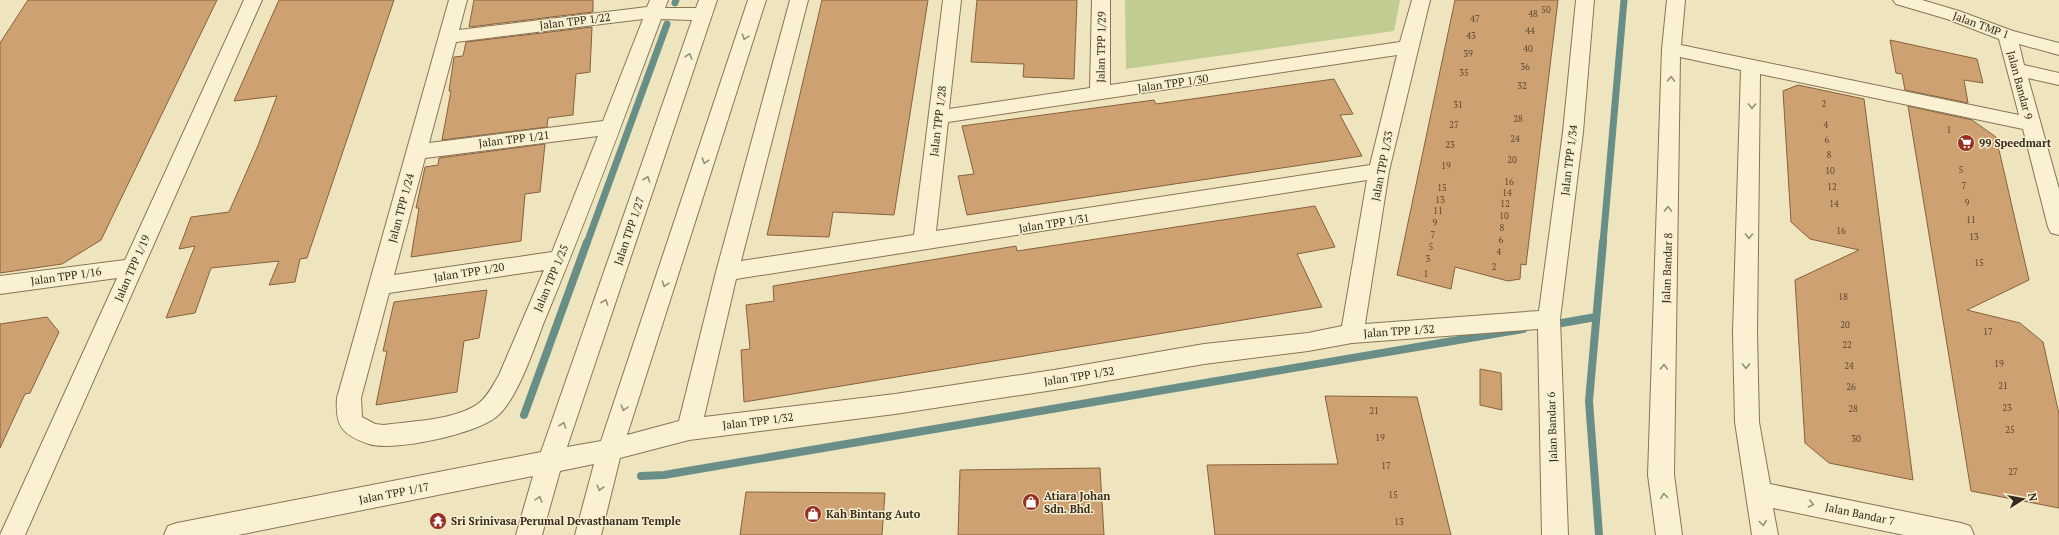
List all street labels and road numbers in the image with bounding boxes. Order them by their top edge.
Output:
street label: Jalan TMP 1 [1951,8,2011,42]
street label: Jalan TPP 1/22 [539,10,611,32]
street label: Jalan TPP 1/29 [1093,11,1109,83]
street label: Jalan Bandar 9 [2004,49,2036,121]
street label: Jalan TPP 1/30 [1137,71,1209,95]
street label: Jalan TPP 1/28 [927,85,949,157]
street label: Jalan TPP 1/34 [1558,124,1580,196]
street label: Jalan TPP 1/21 [478,128,550,150]
street label: Jalan TPP 1/33 [1368,130,1396,202]
street label: Jalan TPP 1/24 [385,172,417,244]
street label: Jalan TPP 1/27 [611,195,647,267]
street label: Jalan TPP 1/31 [1018,211,1090,235]
street label: Jalan TPP 1/19 [111,232,153,303]
street label: Jalan Bandar 8 [1659,232,1675,304]
street label: Jalan TPP 1/25 [531,242,571,314]
street label: Jalan TPP 1/20 [433,259,505,284]
street label: Jalan TPP 1/16 [30,264,102,288]
street label: Jalan TPP 1/32 [1363,322,1435,340]
street label: Jalan TPP 1/32 [1043,363,1115,388]
street label: Jalan Bandar 6 [1544,391,1560,463]
street label: Jalan TPP 1/32 [722,410,794,432]
street label: Jalan TPP 1/17 [358,479,430,507]
street label: Jalan Bandar 7 [1824,500,1896,528]

